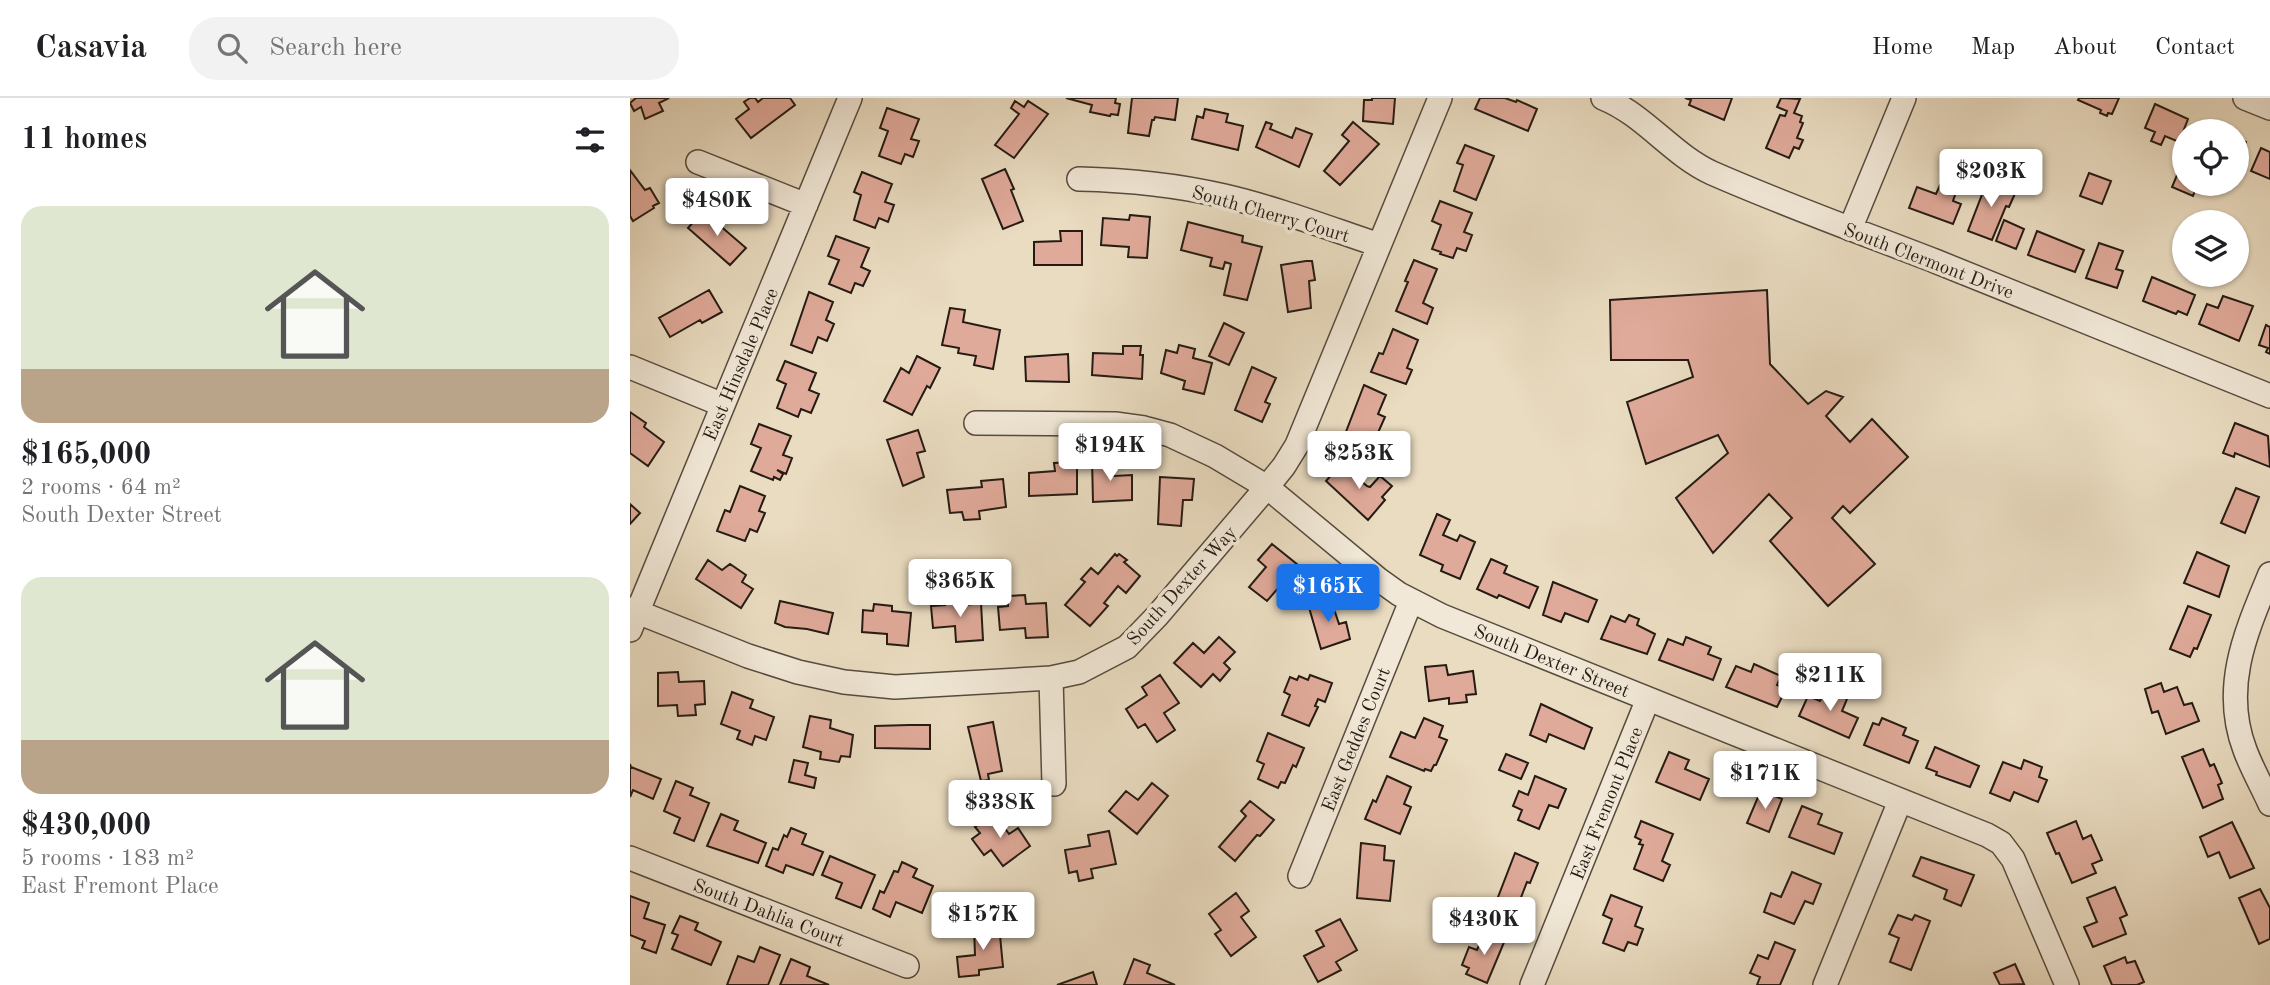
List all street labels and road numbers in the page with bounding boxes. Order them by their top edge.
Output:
street label: South Cherry Court [1189,184,1351,247]
street label: South Clermont Drive [1840,221,2016,304]
street label: East Hinsdale Place [701,286,783,444]
street label: South Dexter Way [1124,523,1241,650]
street label: South Dexter Street [1471,622,1632,702]
street label: East Geddes Court [1320,665,1395,815]
street label: East Fremont Place [1569,725,1648,883]
street label: South Dahlia Court [690,877,846,952]

